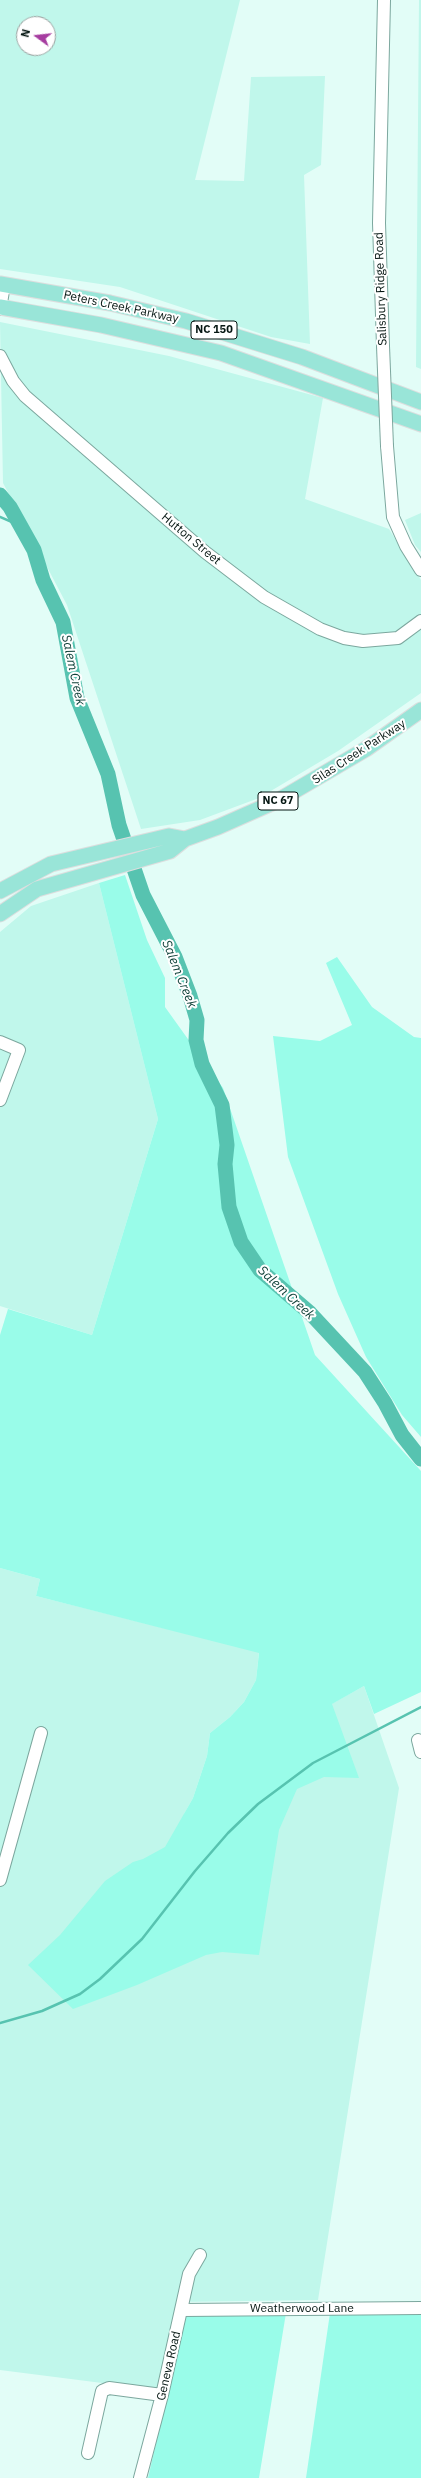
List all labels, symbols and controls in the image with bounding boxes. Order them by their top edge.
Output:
north arrow [16,16,56,56]
text: N [18,27,33,39]
street label: Salisbury Ridge Road [372,232,390,346]
street label: Peters Creek Parkway [62,288,180,326]
road number: NC 150 [191,321,237,339]
street label: Hutton Street [158,510,224,568]
water label: Salem Creek [58,633,88,707]
street label: Silas Creek Parkway [310,717,408,787]
road number: NC 67 [258,792,298,810]
water label: Salem Creek [158,938,200,1010]
water label: Salem Creek [254,1263,318,1323]
street label: Weatherwood Lane [250,2302,354,2316]
street label: Geneva Road [154,2330,184,2402]

